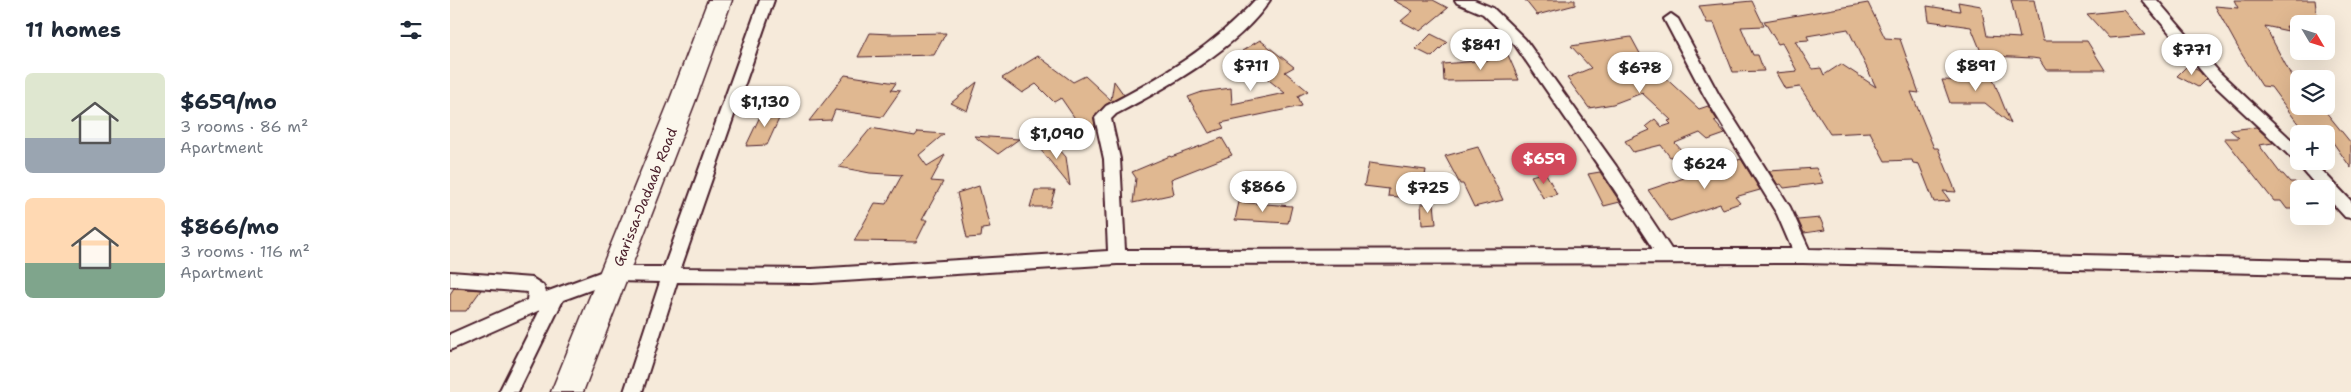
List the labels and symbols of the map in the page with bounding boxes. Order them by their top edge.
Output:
north arrow [2290,15,2335,60]
pin: $841 [1451,28,1511,71]
pin: $771 [2162,34,2222,76]
pin: $711 [1221,49,1281,92]
pin: $891 [1946,49,2006,92]
pin: $678 [1610,52,1670,94]
pin: $1,130 [724,86,806,128]
pin: $1,090 [1016,118,1098,160]
street label: Garissa-Dadaab Road [609,125,681,269]
pin: $659 [1514,142,1574,185]
pin: $624 [1675,148,1735,190]
pin: $866 [1233,170,1293,213]
pin: $725 [1398,172,1458,214]

